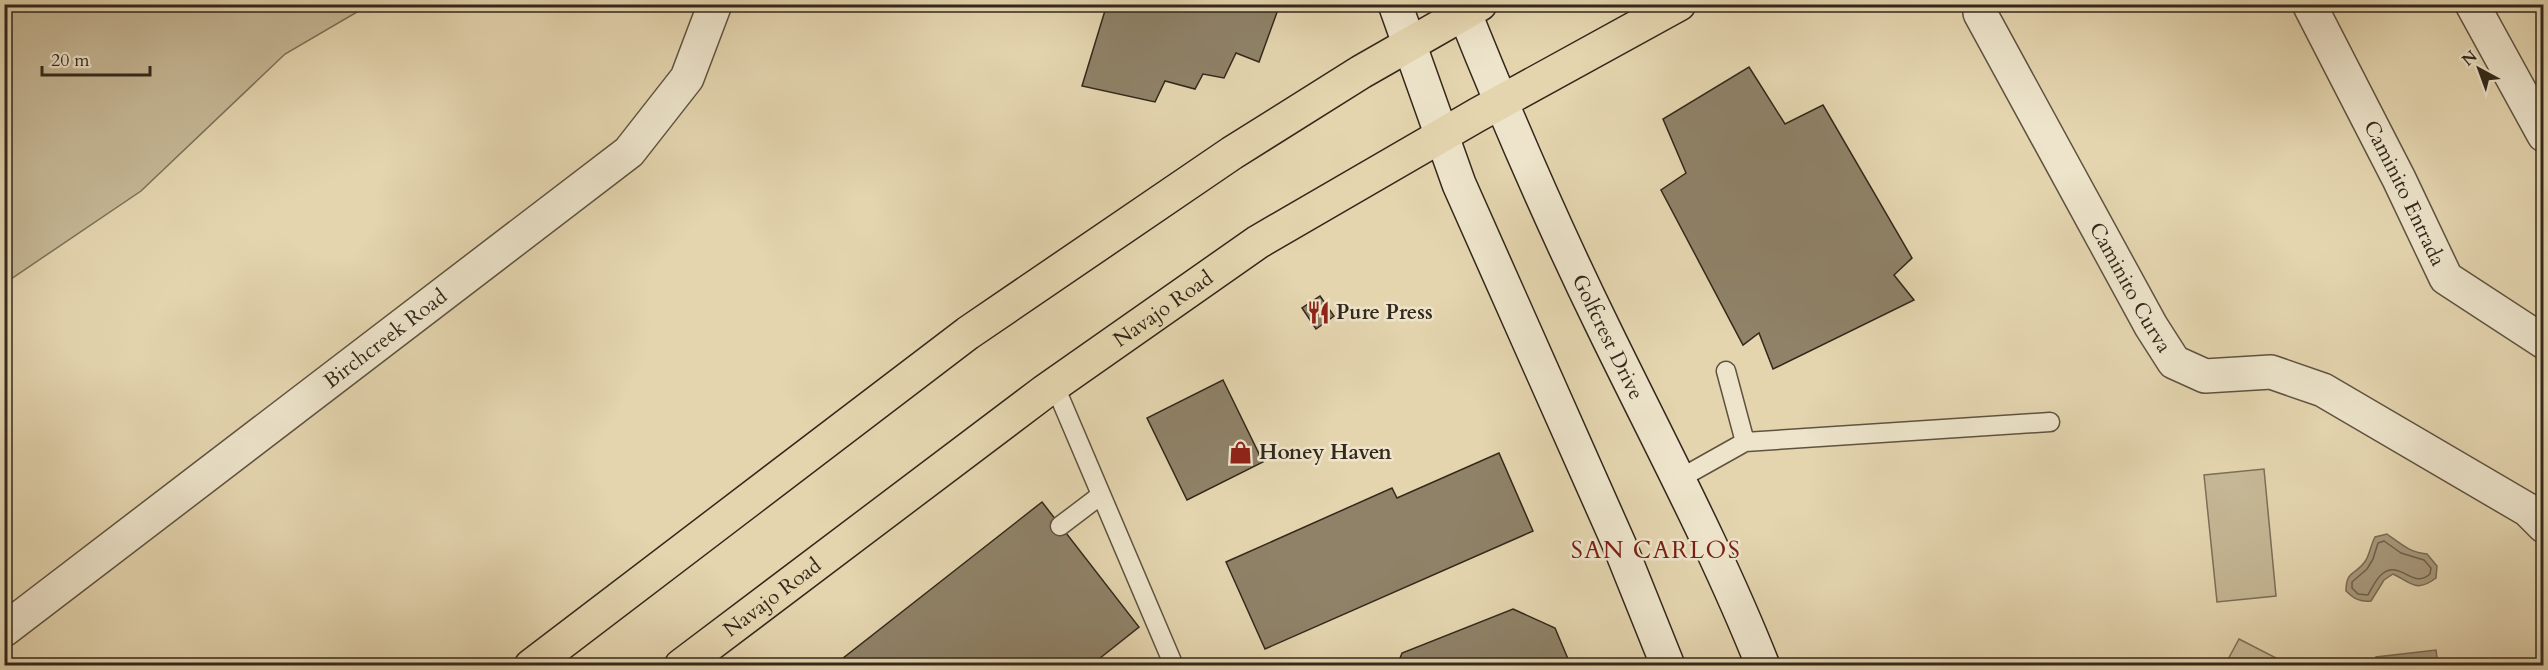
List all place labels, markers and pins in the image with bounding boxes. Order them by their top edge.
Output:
place label: Pure Press [1336,298,1433,327]
restaurant icon: Pure Press [1305,299,1331,325]
place label: Honey Haven [1259,438,1392,467]
shop icon: Honey Haven [1228,439,1254,465]

